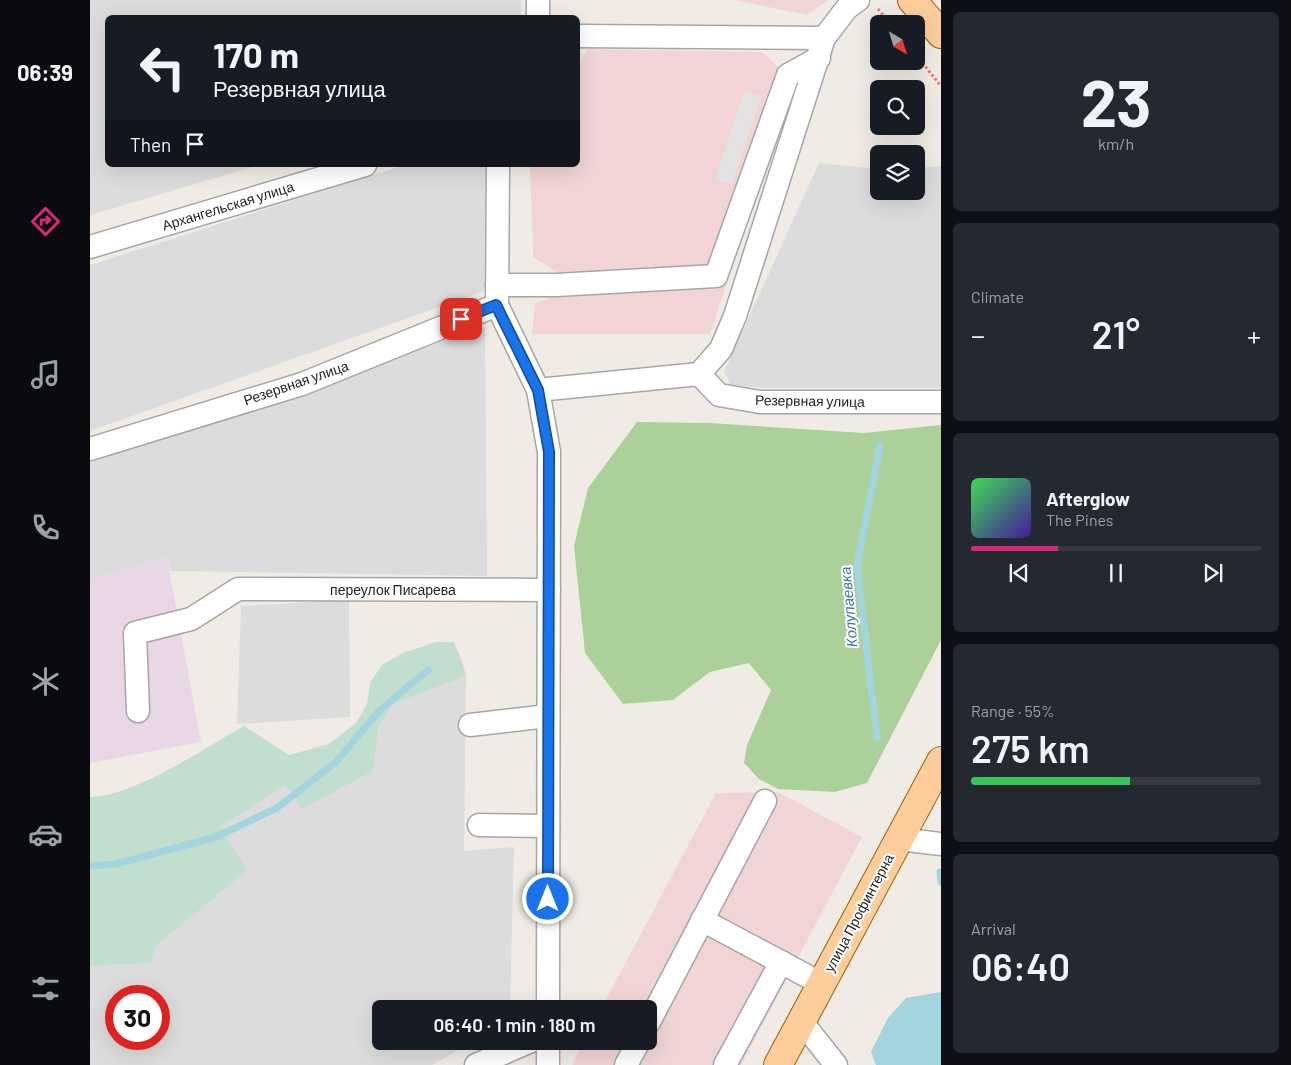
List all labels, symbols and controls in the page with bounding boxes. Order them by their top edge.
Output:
north arrow [870,15,925,70]
map controls [870,15,925,200]
text: 170 m [213,33,299,75]
icon: left [130,35,195,100]
text: 06:39 [17,59,73,85]
text: 23 [1081,62,1151,140]
text: Резервная улица [213,75,386,101]
button: search [870,80,925,135]
icon: arrive [181,130,209,158]
text: Then [130,133,171,156]
text: km/h [1098,134,1134,153]
button: layers [870,145,925,200]
street label: Архангельская улица [160,177,296,234]
icon: directions [28,204,63,239]
text: Climate [971,287,1024,306]
pin [440,298,482,340]
icon: arrive [447,305,475,333]
text: 21° [1092,311,1140,357]
text: − [971,318,985,352]
text: + [1247,318,1261,352]
icon: music [28,357,63,392]
street label: Резервная улица [241,357,351,408]
street label: Резервная улица [755,391,865,410]
text: Afterglow [1046,487,1130,510]
icon: phone [28,510,63,545]
text: The Pines [1046,510,1114,529]
icon: previous [1005,559,1033,587]
icon: pause [1102,559,1130,587]
icon: next [1199,559,1227,587]
water label: Колупаевка [836,566,860,648]
street label: переулок Писарева [330,581,456,598]
icon: climate [28,664,63,699]
text: Range · 55% [971,701,1054,720]
text: 275 km [971,725,1090,771]
icon: car [28,817,63,852]
street label: улица Профинтерна [820,851,897,975]
position arrow [521,872,573,924]
text: Arrival [971,919,1016,938]
text: 06:40 [971,943,1070,989]
icon: filters [28,971,63,1006]
speed limit sign: 30 [105,985,170,1050]
text: 06:40 · 1 min · 180 m [434,1013,595,1036]

